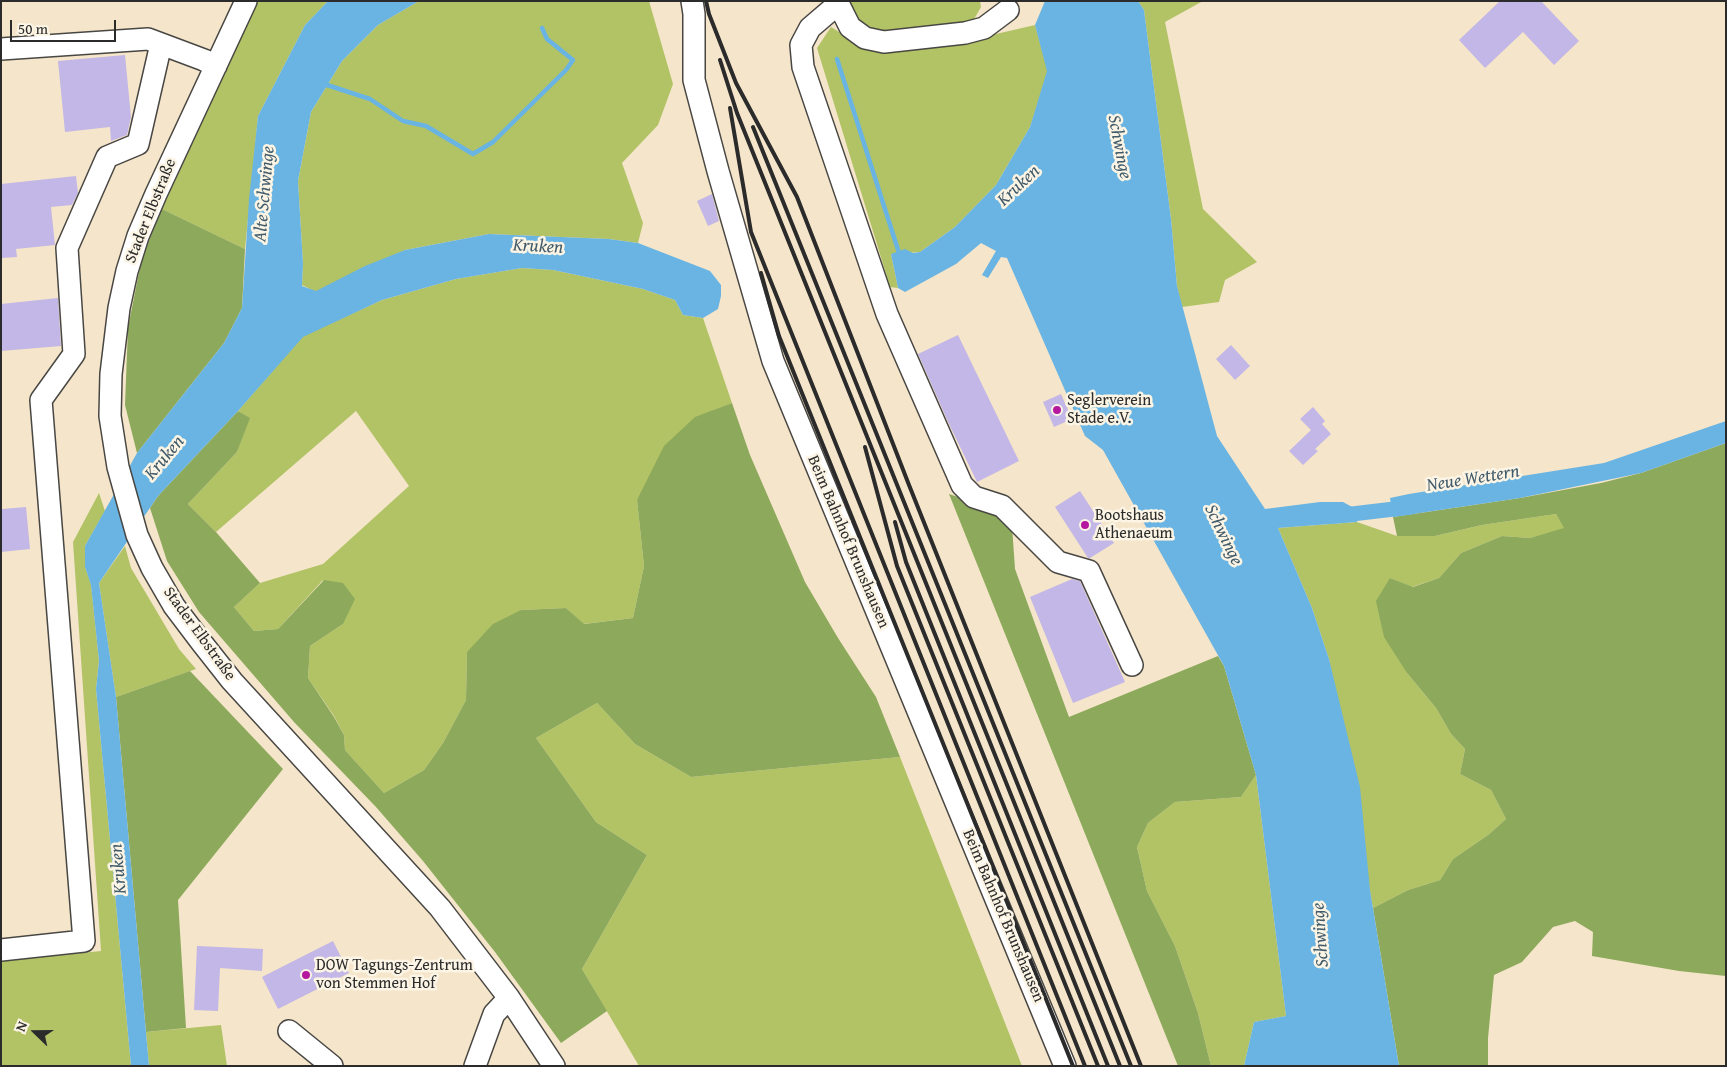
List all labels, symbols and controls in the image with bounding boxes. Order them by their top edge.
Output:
scale bar [12,10,119,42]
text: 50 m [18,18,48,39]
water label: Schwinge [1102,113,1136,181]
water label: Alte Schwinge [250,145,280,243]
street label: Stader Elbstraße [121,156,181,266]
water label: Kruken [993,161,1045,211]
water label: Kruken [512,235,564,259]
place label: Seglerverein Stade e.V. [1067,391,1151,429]
marker: Seglerverein Stade e.V. [1051,404,1063,416]
water label: Kruken [141,432,189,484]
street label: Beim Bahnhof Brunshausen [803,453,893,631]
water label: Neue Wettern [1425,461,1521,497]
water label: Schwinge [1199,501,1247,569]
place label: Bootshaus Athenaeum [1095,506,1173,544]
marker: Bootshaus Athenaeum [1079,519,1091,531]
street label: Stader Elbstraße [159,583,239,685]
street label: Beim Bahnhof Brunshausen [958,827,1048,1005]
water label: Kruken [106,843,132,895]
water label: Schwinge [1308,902,1334,968]
place label: DOW Tagungs-Zentrum von Stemmen Hof [316,956,473,994]
marker: DOW Tagungs-Zentrum von Stemmen Hof [300,969,312,981]
north arrow [10,1007,60,1057]
text: N [10,1018,32,1034]

